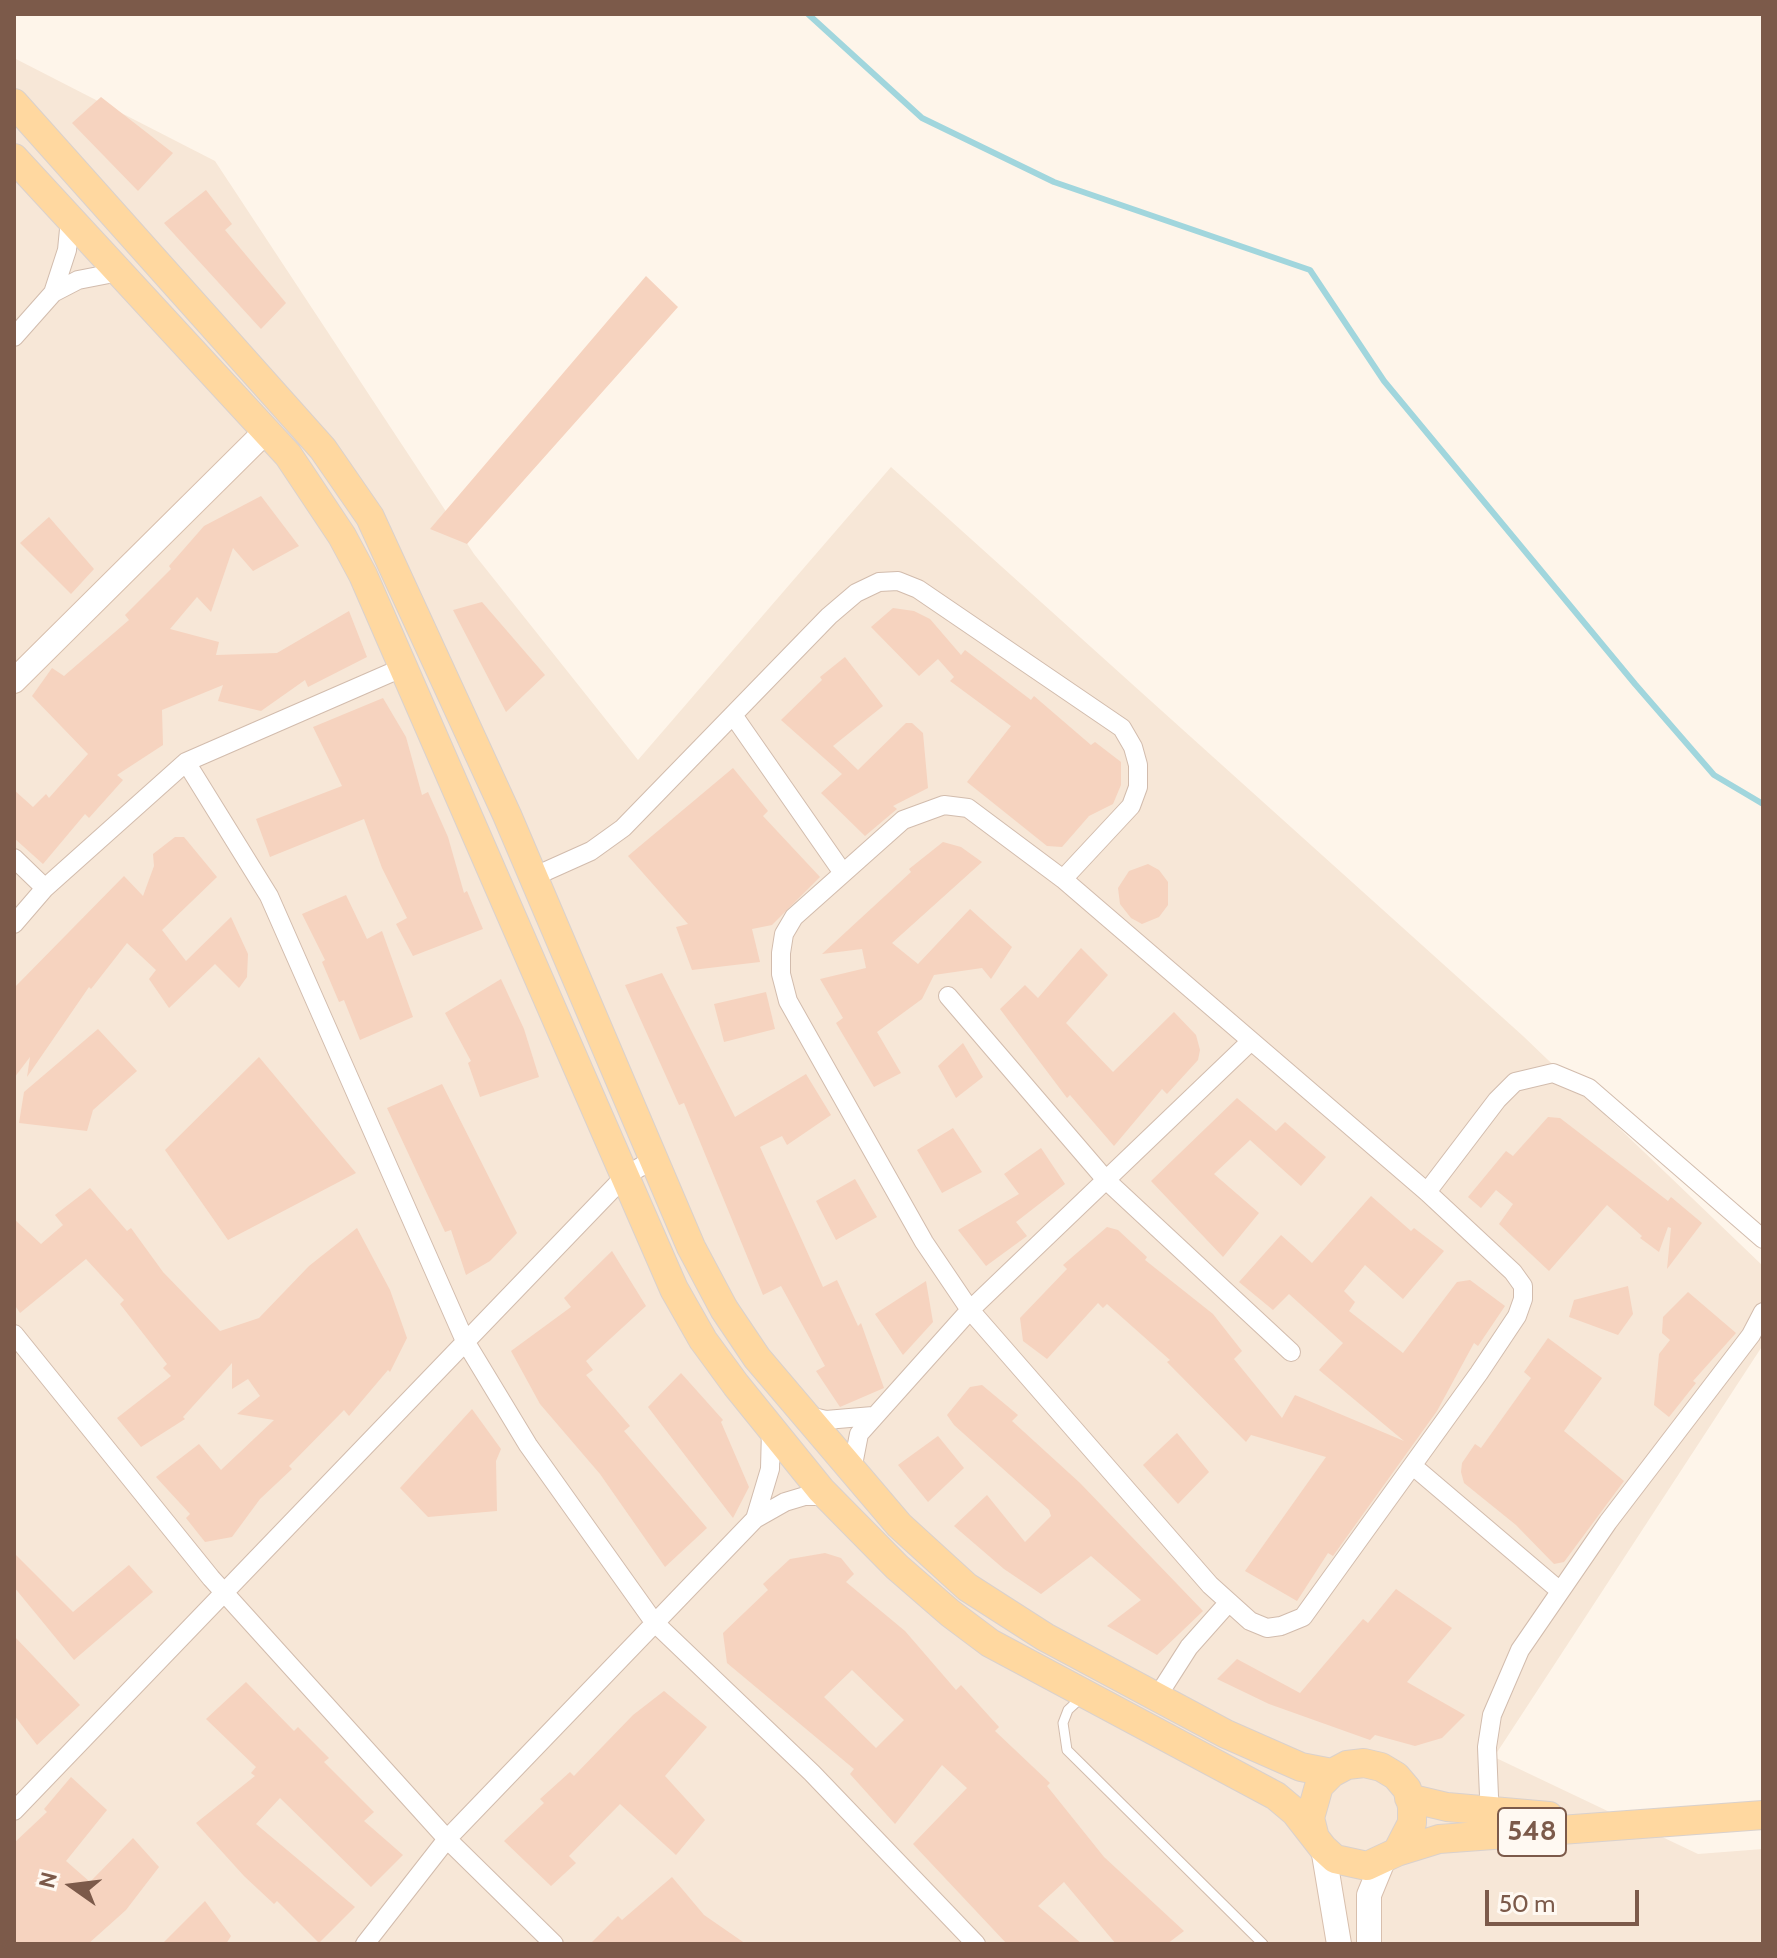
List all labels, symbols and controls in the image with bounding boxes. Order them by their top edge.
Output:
road number: 548 [1498,1808,1566,1856]
north arrow [32,1846,112,1926]
text: N [33,1869,63,1891]
scale bar [1489,1874,1643,1924]
text: 50 m [1499,1889,1555,1918]

